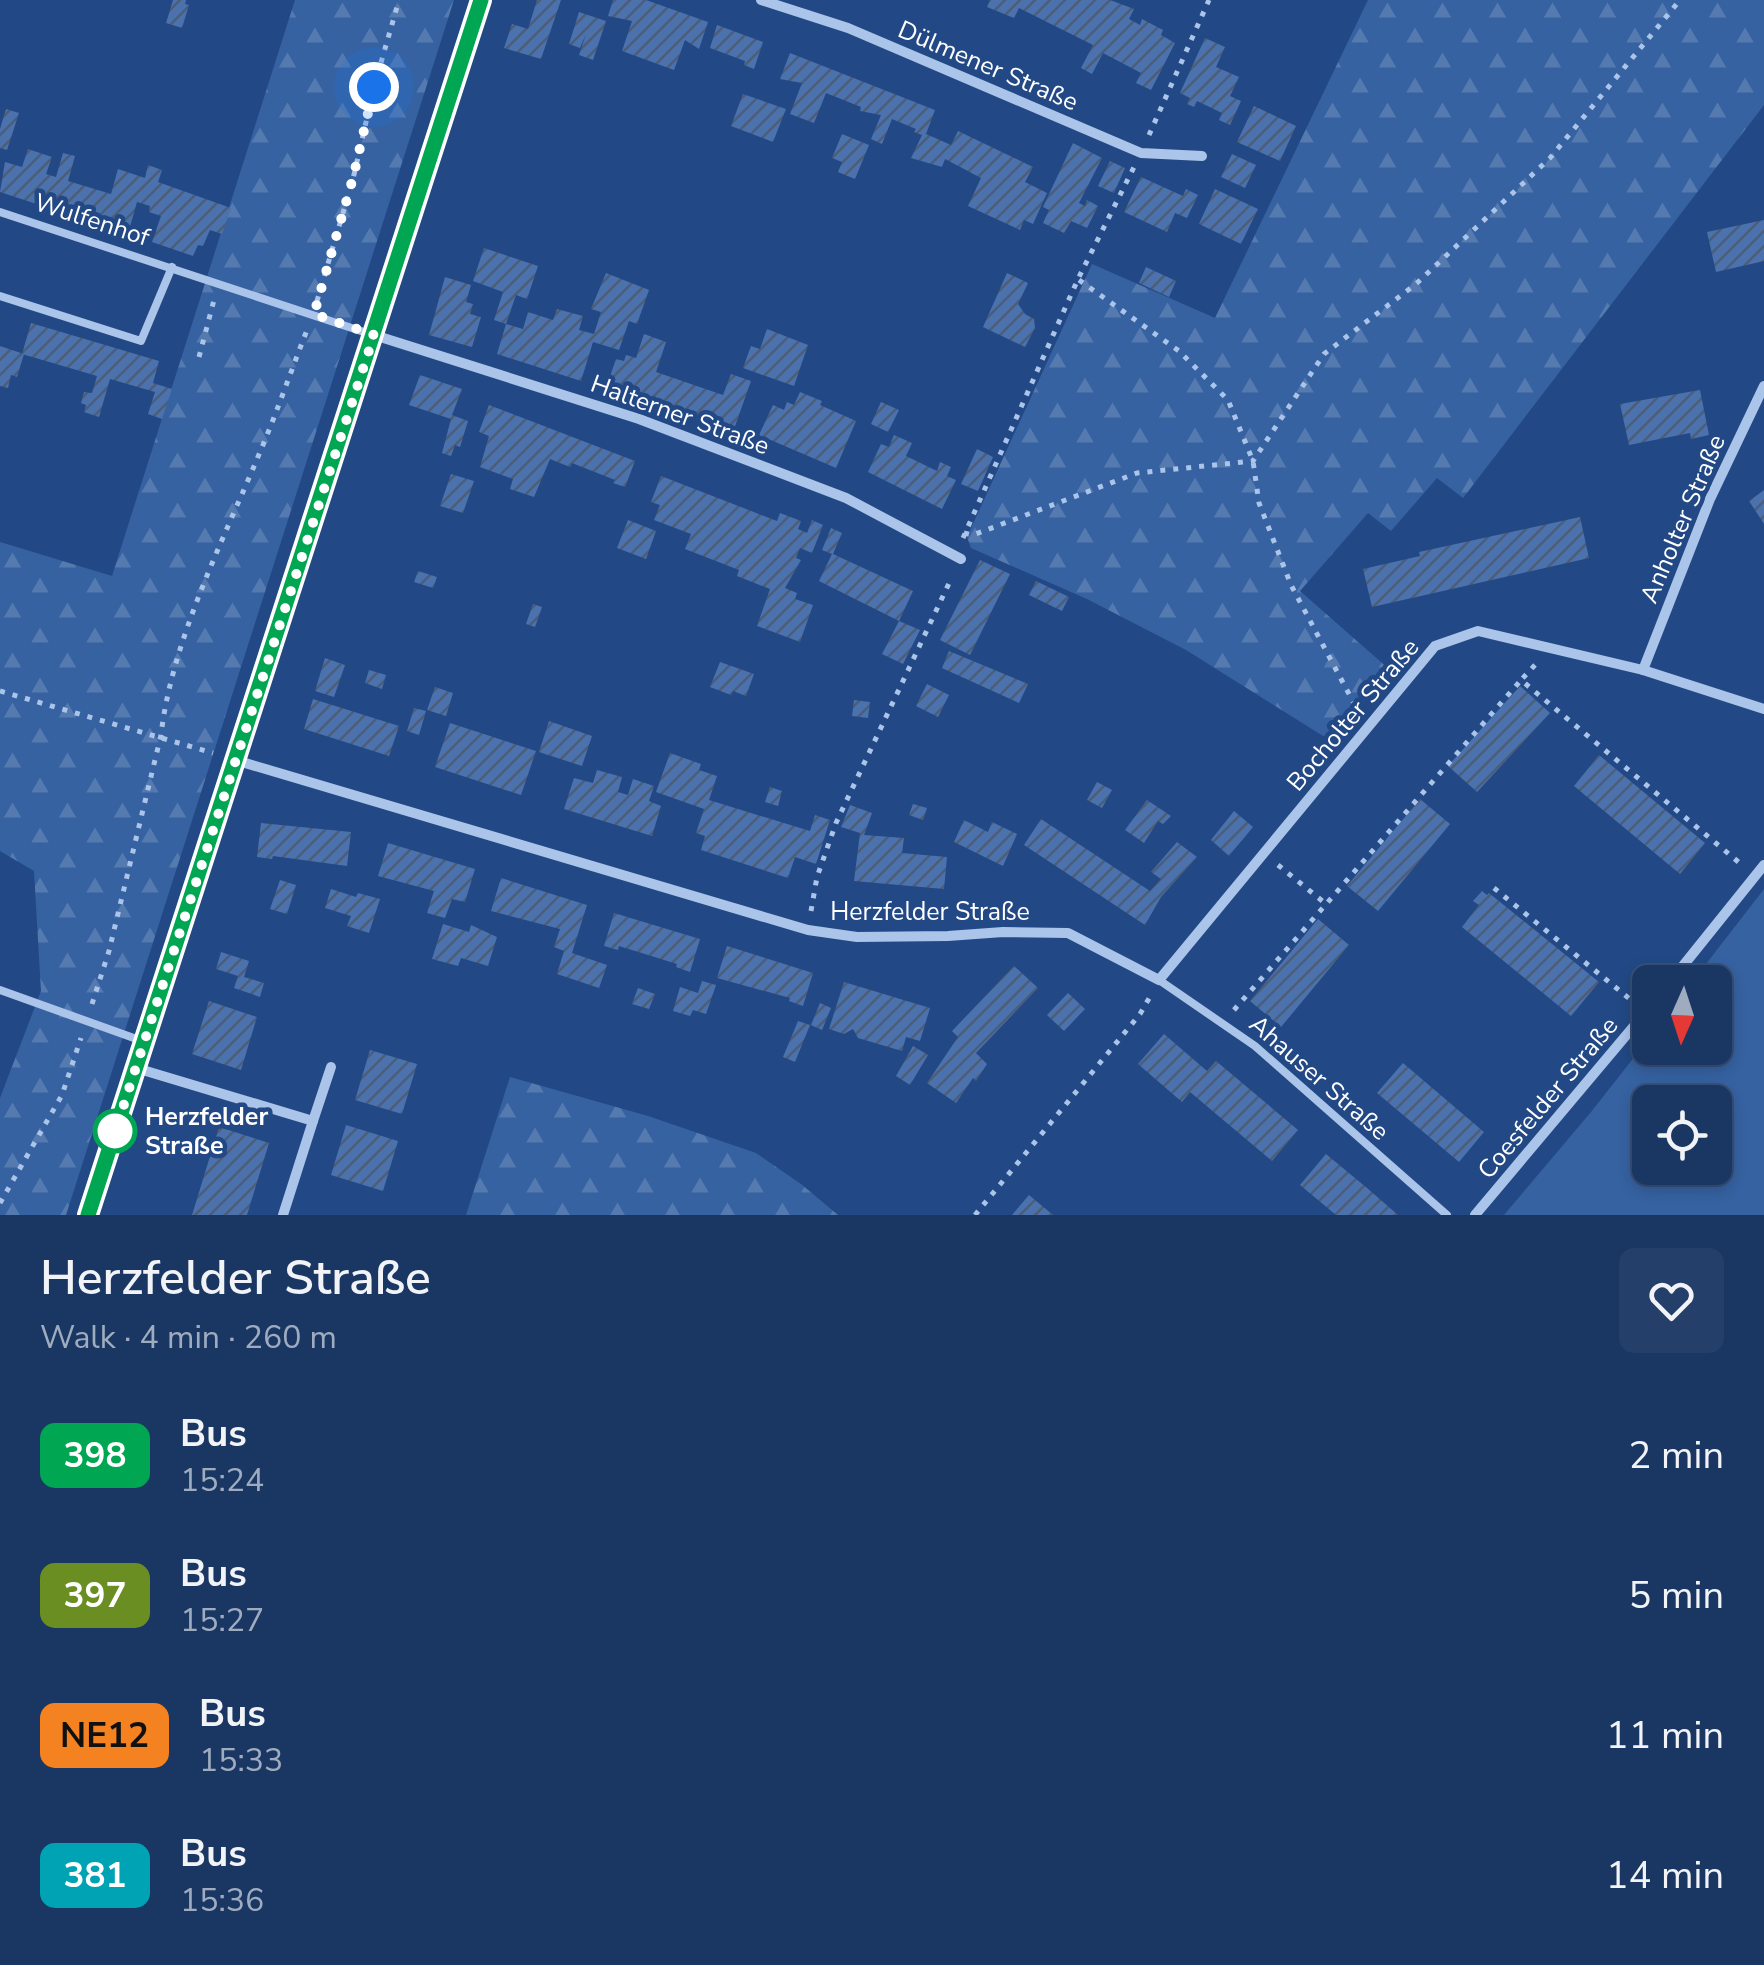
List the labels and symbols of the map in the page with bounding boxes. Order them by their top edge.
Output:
street label: Dülmener Straße [893,13,1083,119]
your location [349,62,399,112]
street label: Wulfenhof [30,185,155,255]
street label: Halterner Straße [586,367,774,463]
street label: Anholter Straße [1632,430,1734,608]
street label: Bocholter Straße [1279,631,1427,799]
street label: Herzfelder Straße [830,895,1030,929]
north arrow [1632,965,1732,1065]
street label: Ahauser Straße [1242,1008,1396,1148]
street label: Coesfelder Straße [1470,1010,1626,1186]
place label: Herzfelder Straße [145,1100,268,1163]
marker: Herzfelder Straße [94,1110,136,1152]

